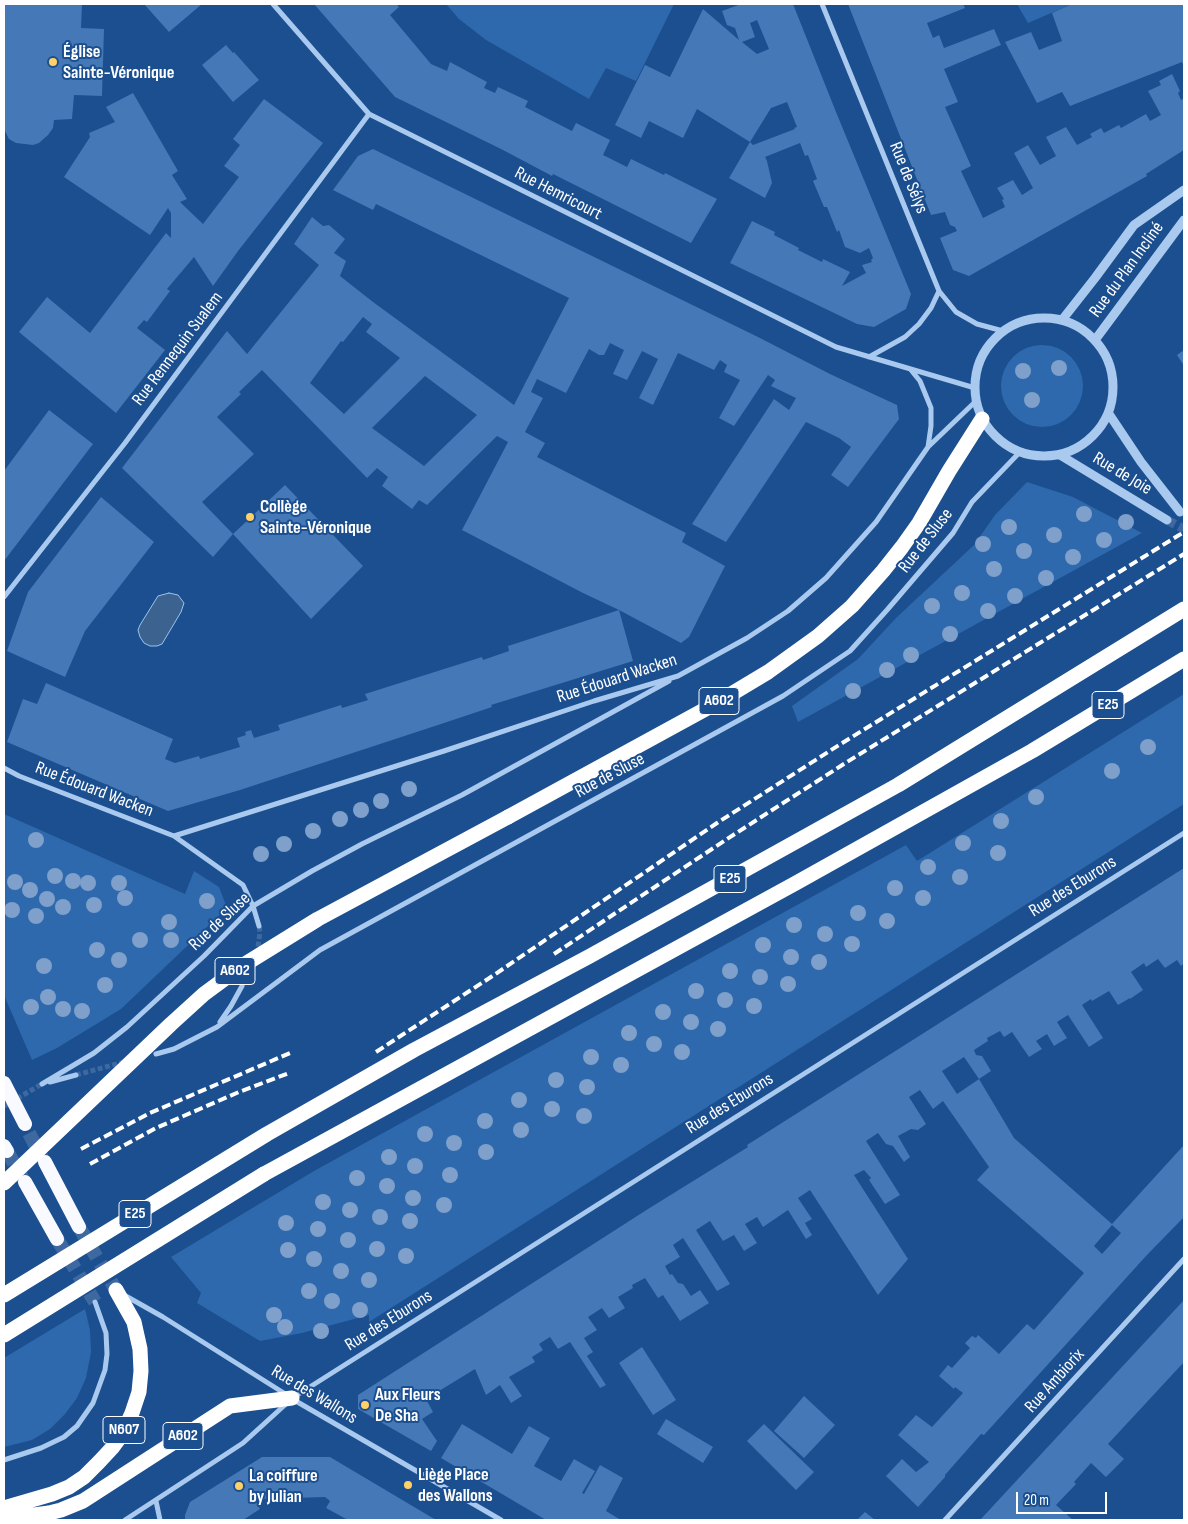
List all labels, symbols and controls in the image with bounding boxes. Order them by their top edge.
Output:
place label: Église Sainte-Véronique [63,41,174,84]
marker: Église Sainte-Véronique [47,56,59,68]
street label: Rue de Sélys [884,139,932,217]
street label: Rue Hemricourt [511,163,605,225]
street label: Rue du Plan Incliné [1085,218,1169,322]
street label: Rue Rennequin Sualem [128,288,228,410]
street label: Rue de Joie [1088,448,1156,500]
place label: Collège Sainte-Véronique [260,496,371,538]
street label: Rue de Sluse [894,504,958,578]
marker: Collège Sainte-Véronique [244,511,256,523]
street label: Rue Édouard Wacken [554,649,680,709]
road number: A602 [699,688,739,714]
road number: E25 [1092,692,1124,718]
street label: Rue de Sluse [571,749,649,803]
street label: Rue Édouard Wacken [32,758,156,822]
street label: Rue des Eburons [1025,852,1121,922]
road number: E25 [714,866,746,892]
street label: Rue de Sluse [185,888,255,956]
road number: A602 [215,958,255,984]
street label: Rue des Eburons [682,1069,778,1139]
road number: E25 [119,1200,151,1228]
street label: Rue des Eburons [341,1286,437,1356]
street label: Rue Ambiorix [1021,1344,1089,1418]
street label: Rue des Wallons [267,1361,361,1429]
place label: Aux Fleurs De Sha [375,1384,441,1426]
marker: Aux Fleurs De Sha [359,1399,371,1411]
road number: N607 [103,1416,145,1444]
road number: A602 [163,1422,203,1450]
place label: Liège Place des Wallons [418,1464,493,1506]
place label: La coiffure by Julian [249,1465,318,1508]
marker: Liège Place des Wallons [402,1479,414,1491]
marker: La coiffure by Julian [233,1480,245,1492]
scale bar [1018,1482,1109,1514]
text: 20 m [1024,1491,1049,1510]

